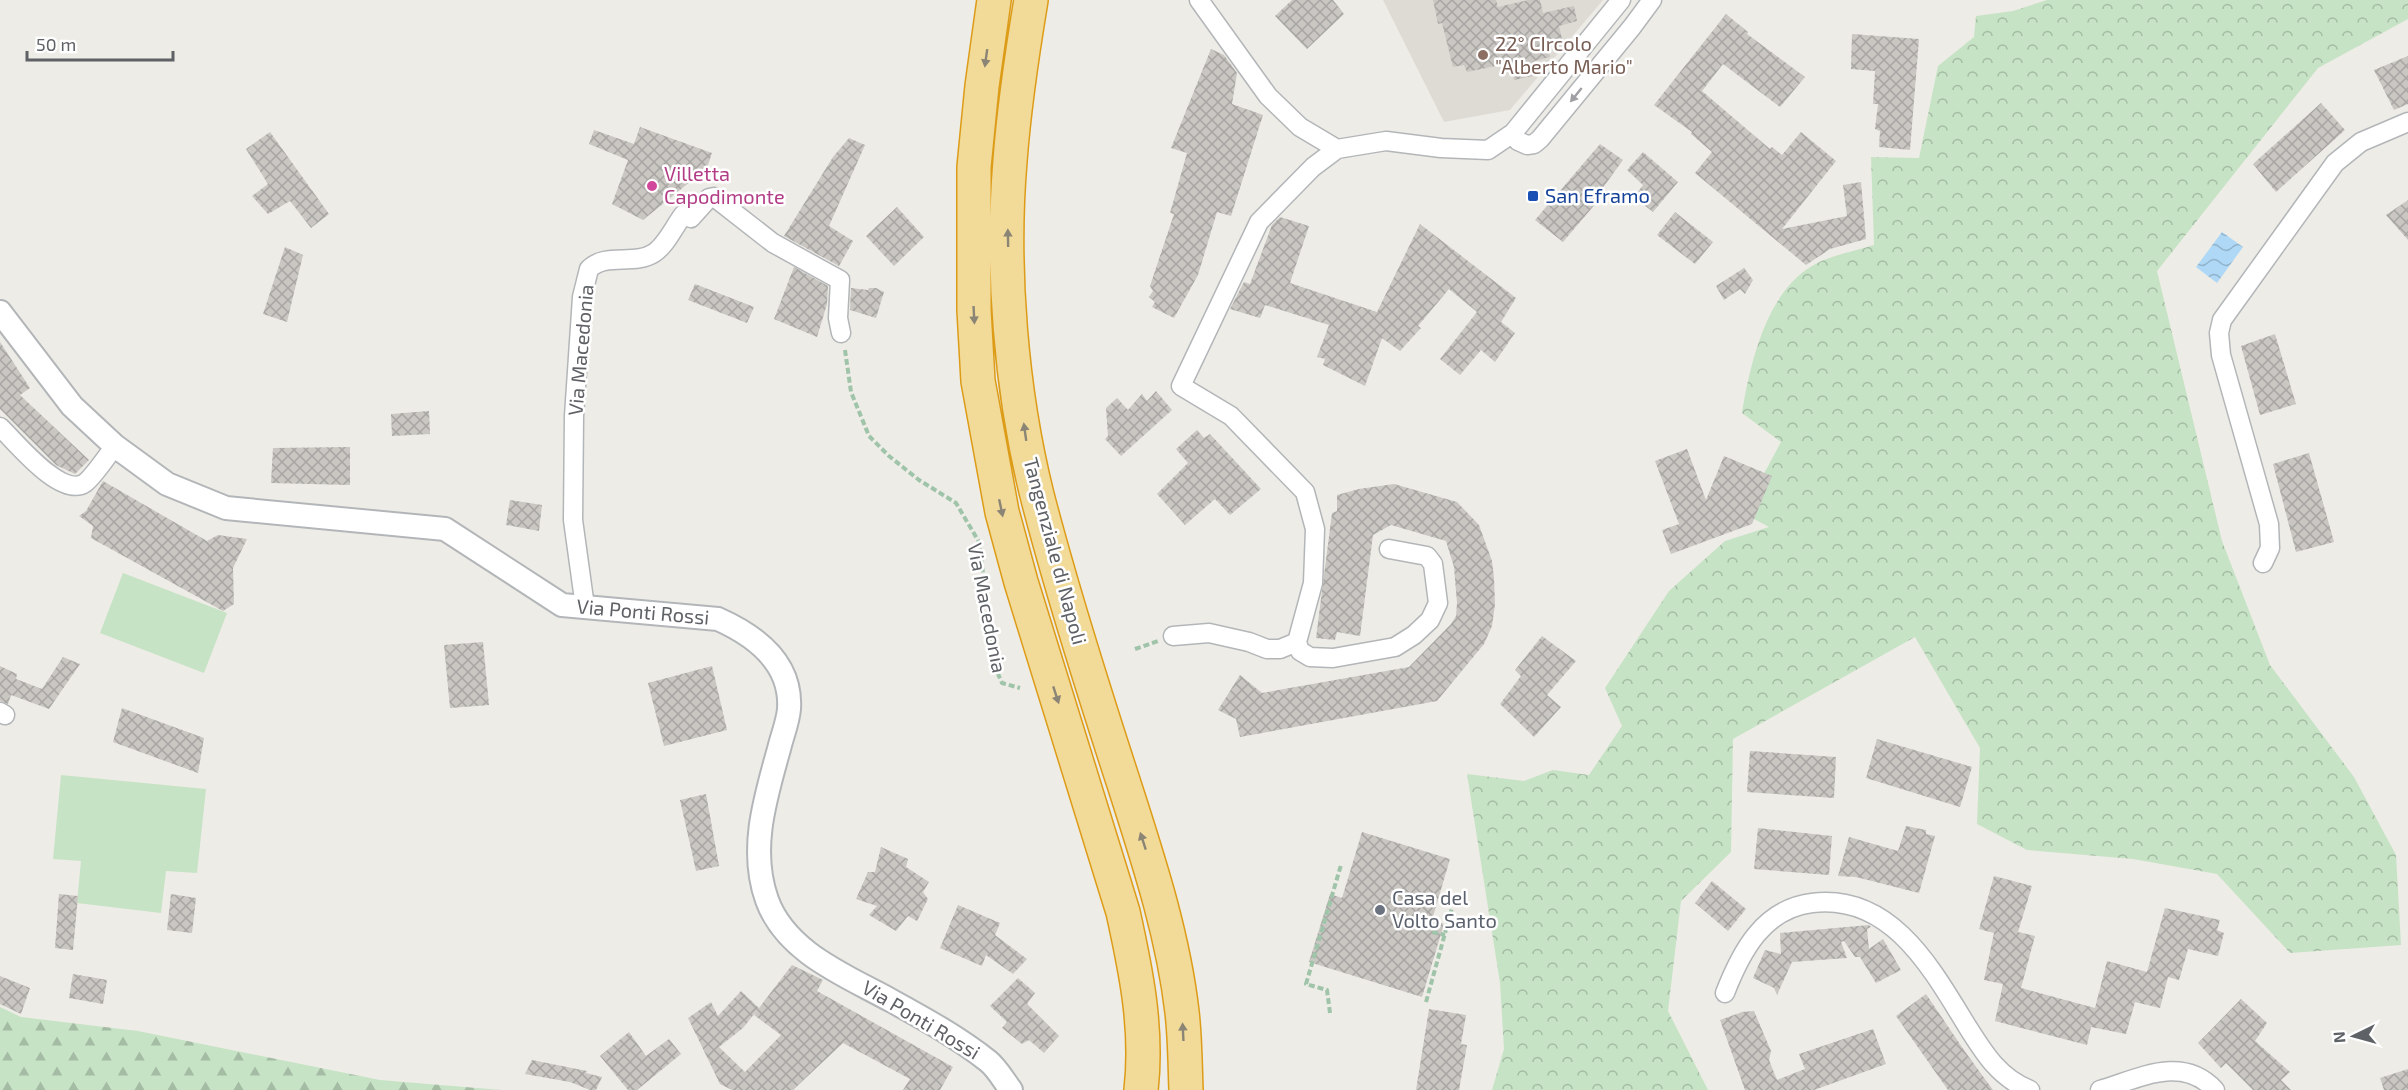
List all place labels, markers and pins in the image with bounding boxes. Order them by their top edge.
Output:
place label: 22° CIrcolo "Alberto Mario" [1495,31,1633,78]
marker: 22° CIrcolo "Alberto Mario" [1476,48,1490,62]
place label: Villetta Capodimonte [664,161,785,208]
marker: Villetta Capodimonte [645,179,659,193]
place label: San Eframo [1545,183,1650,207]
marker: San Eframo [1526,189,1540,203]
place label: Casa del Volto Santo [1392,885,1497,932]
marker: Casa del Volto Santo [1373,903,1387,917]

